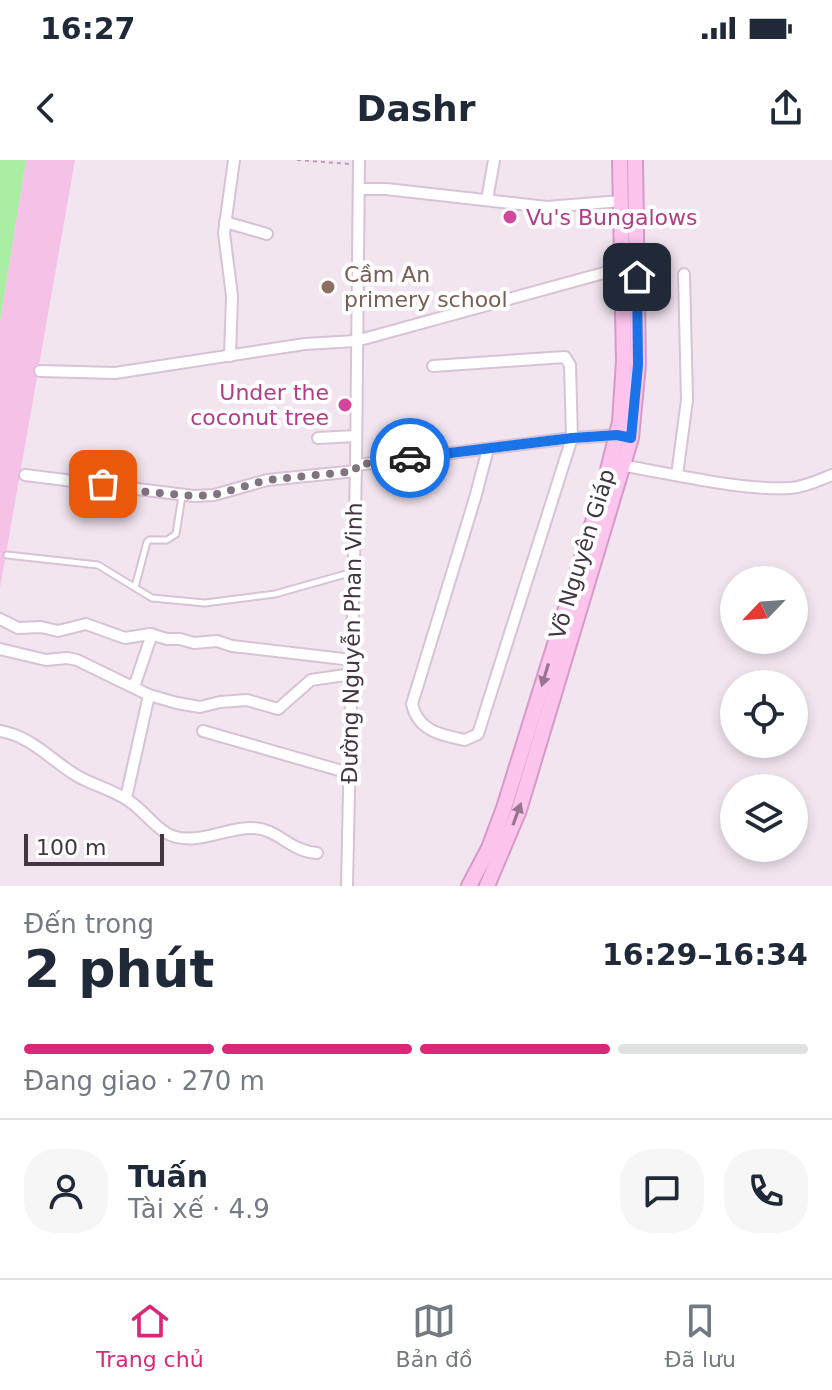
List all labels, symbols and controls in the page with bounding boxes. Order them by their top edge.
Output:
text: 16:27 [40,11,136,46]
icon: back [24,86,68,130]
icon: share [764,86,808,130]
text: Dashr [357,88,476,129]
place label: Vu's Bungalows [526,205,697,230]
marker: Vu's Bungalows [501,208,519,226]
pin [603,243,671,311]
icon: home [615,255,659,299]
place label: Cầm An primery school [344,262,508,312]
marker: Cầm An primery school [319,278,337,296]
place label: Under the coconut tree [190,380,329,430]
marker: Under the coconut tree [336,396,354,414]
courier [370,418,450,498]
icon: car [388,436,432,480]
pin [69,450,137,518]
icon: bag [81,462,125,506]
street label: Võ Nguyên Giáp [544,466,620,642]
street label: Đường Nguyễn Phan Vinh [337,502,367,784]
north arrow [720,566,808,654]
map controls [720,566,808,862]
one-way arrow [538,663,551,687]
button: locate [720,670,808,758]
button: layers [720,774,808,862]
one-way arrow [512,802,524,826]
scale bar [24,830,164,866]
text: 100 m [36,835,106,860]
text: Đến trong [24,909,154,939]
text: 16:29–16:34 [602,937,808,972]
text: 2 phút [24,939,214,999]
text: Đang giao · 270 m [24,1066,265,1096]
button: person [24,1149,108,1233]
button: chat [620,1149,704,1233]
button: phone [724,1149,808,1233]
text: Tuấn [128,1159,208,1194]
text: Tài xế · 4.9 [128,1194,270,1224]
tab: Trang chủ [96,1299,204,1372]
tab: Bản đồ [396,1299,473,1372]
tab: Đã lưu [664,1299,736,1372]

